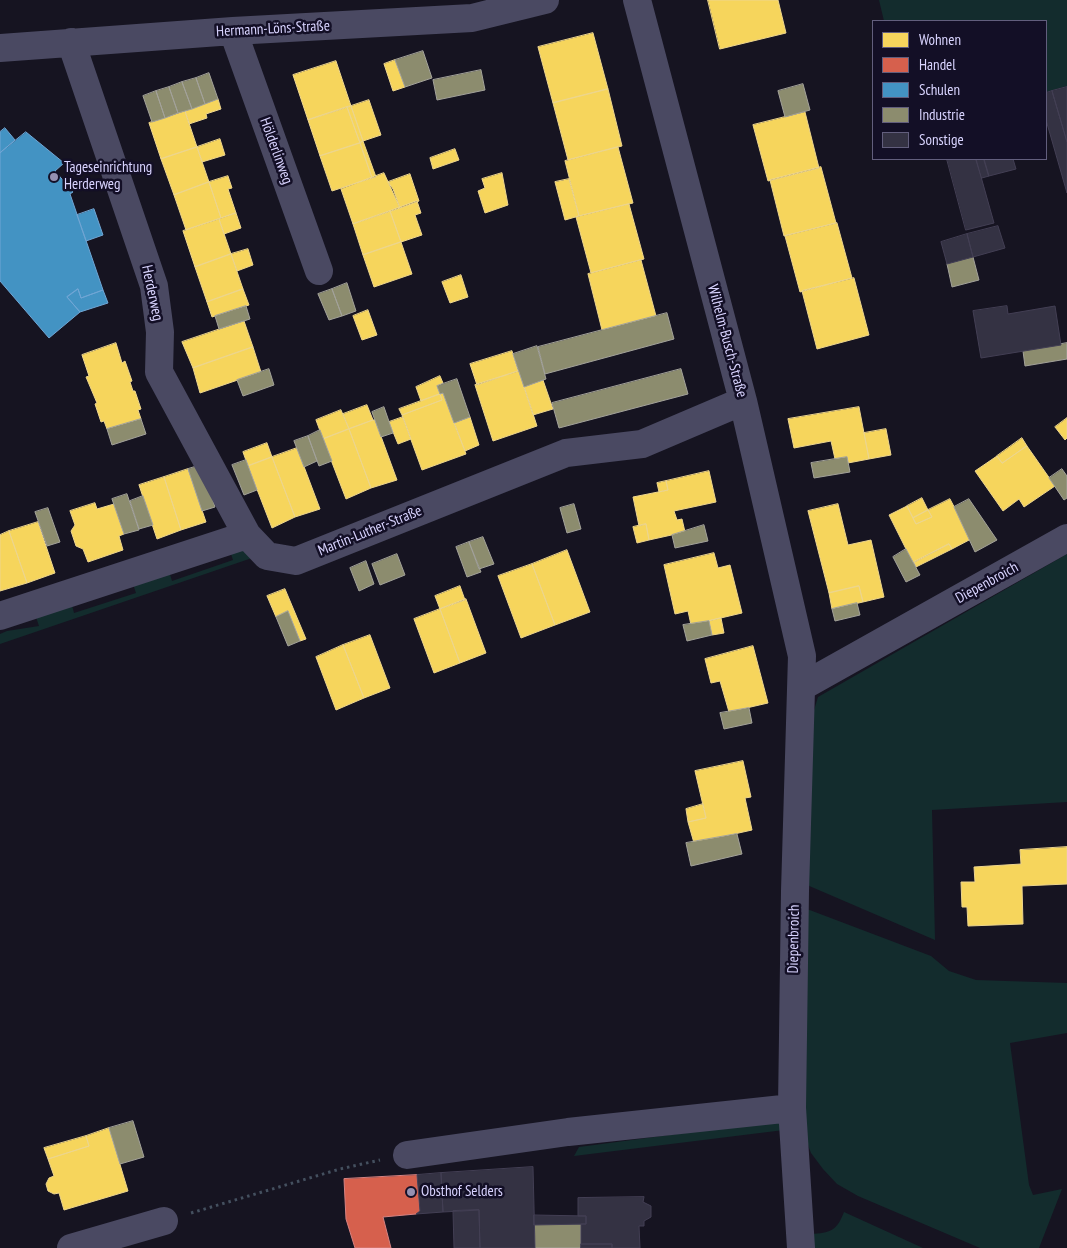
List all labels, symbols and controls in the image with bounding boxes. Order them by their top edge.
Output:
street label: Hermann-Löns-Straße [216,17,330,41]
legend [872,20,1047,160]
text: Wohnen [919,30,961,49]
text: Handel [919,55,956,74]
text: Schulen [919,80,960,99]
text: Industrie [919,105,965,124]
street label: Hölderlinweg [256,115,296,187]
text: Sonstige [919,130,964,149]
place label: Tageseinrichtung Herderweg [64,159,152,194]
marker: Tageseinrichtung Herderweg [48,171,60,183]
street label: Herderweg [137,264,167,322]
street label: Wilhelm-Busch-Straße [703,282,751,400]
street label: Martin-Luther-Straße [315,502,425,560]
street label: Diepenbroich [952,558,1022,608]
street label: Diepenbroich [784,904,804,974]
place label: Obsthof Selders [421,1183,503,1201]
marker: Obsthof Selders [405,1186,417,1198]

